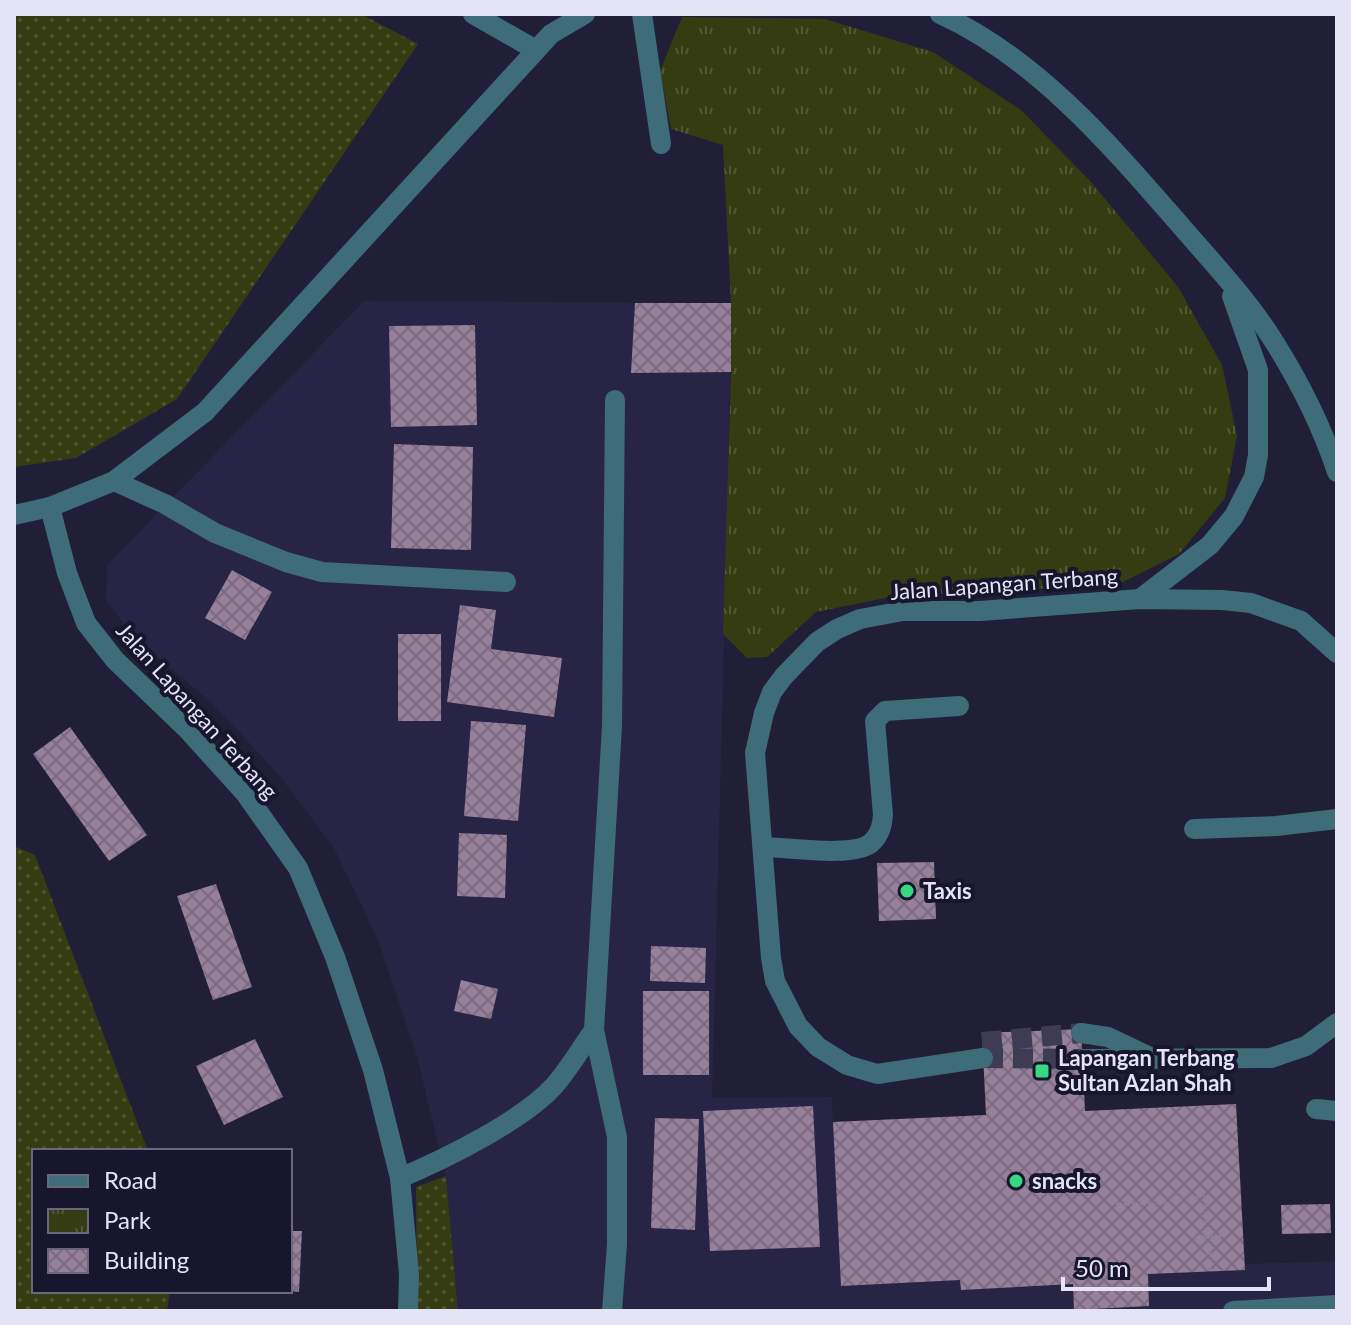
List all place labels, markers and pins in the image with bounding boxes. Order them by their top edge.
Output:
place label: Taxis [923,877,972,904]
marker: Taxis [898,882,916,900]
place label: Lapangan Terbang Sultan Azlan Shah [1058,1044,1235,1096]
marker: Lapangan Terbang Sultan Azlan Shah [1033,1062,1051,1080]
place label: snacks [1032,1167,1097,1194]
marker: snacks [1007,1172,1025,1190]

